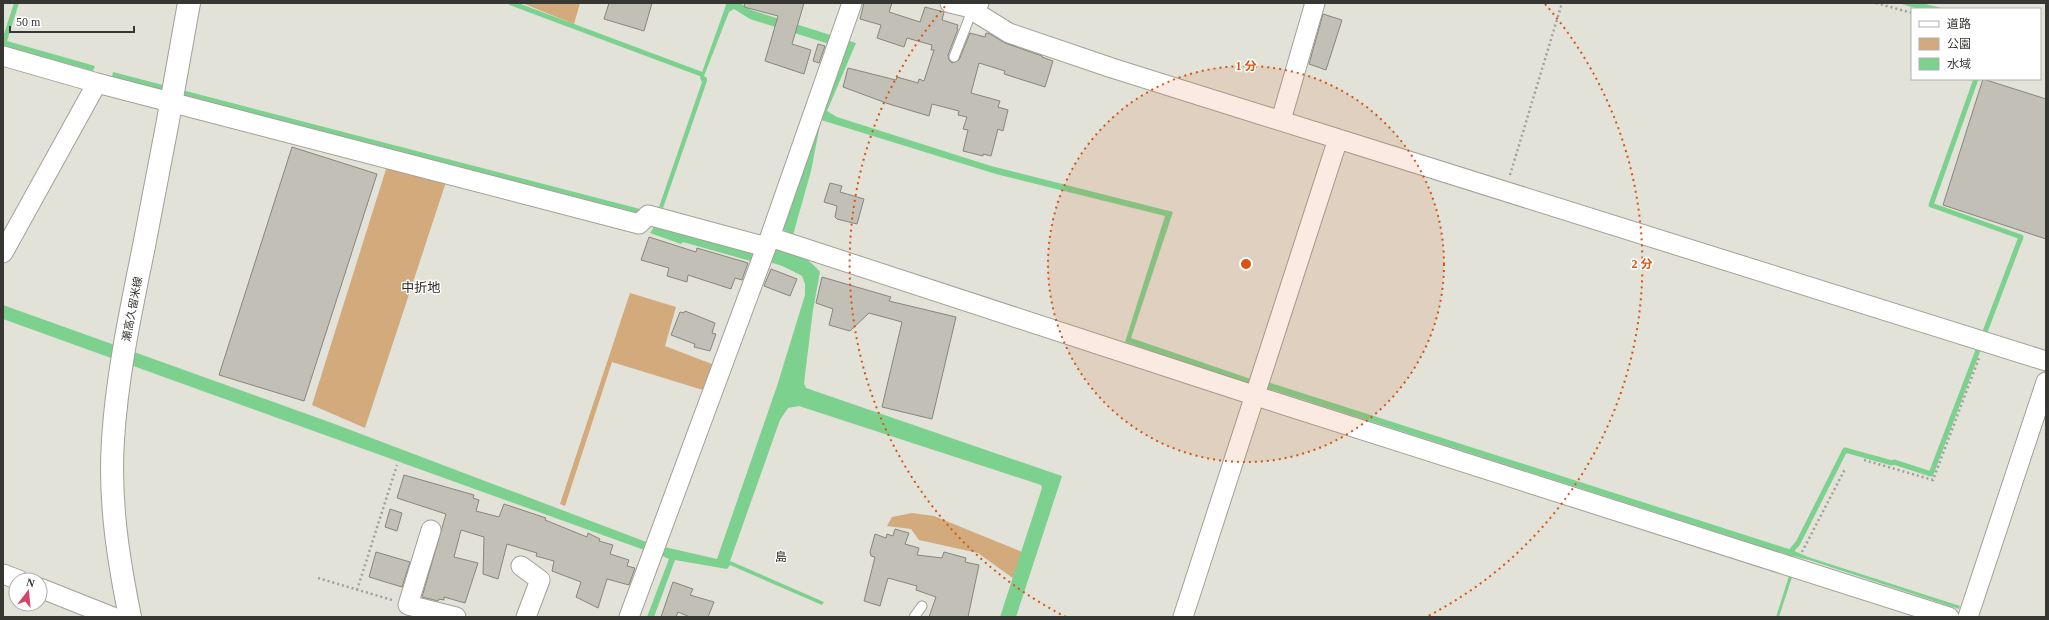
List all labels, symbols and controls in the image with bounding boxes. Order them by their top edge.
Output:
scale bar [10,8,134,34]
legend [1911,8,2041,80]
text: 50 m [16,15,41,29]
text: 道路 [1947,17,1971,31]
text: 公園 [1947,37,1971,51]
text: 水域 [1947,57,1971,71]
text: 1 分 [1235,59,1257,73]
centre of rings [1239,257,1253,271]
text: 2 分 [1631,257,1653,271]
street label: 瀬高久留米線 [120,275,144,343]
district label: 中折地 [401,280,441,295]
district label: 島 [775,550,787,564]
north arrow [8,572,48,612]
text: N [25,576,36,589]

